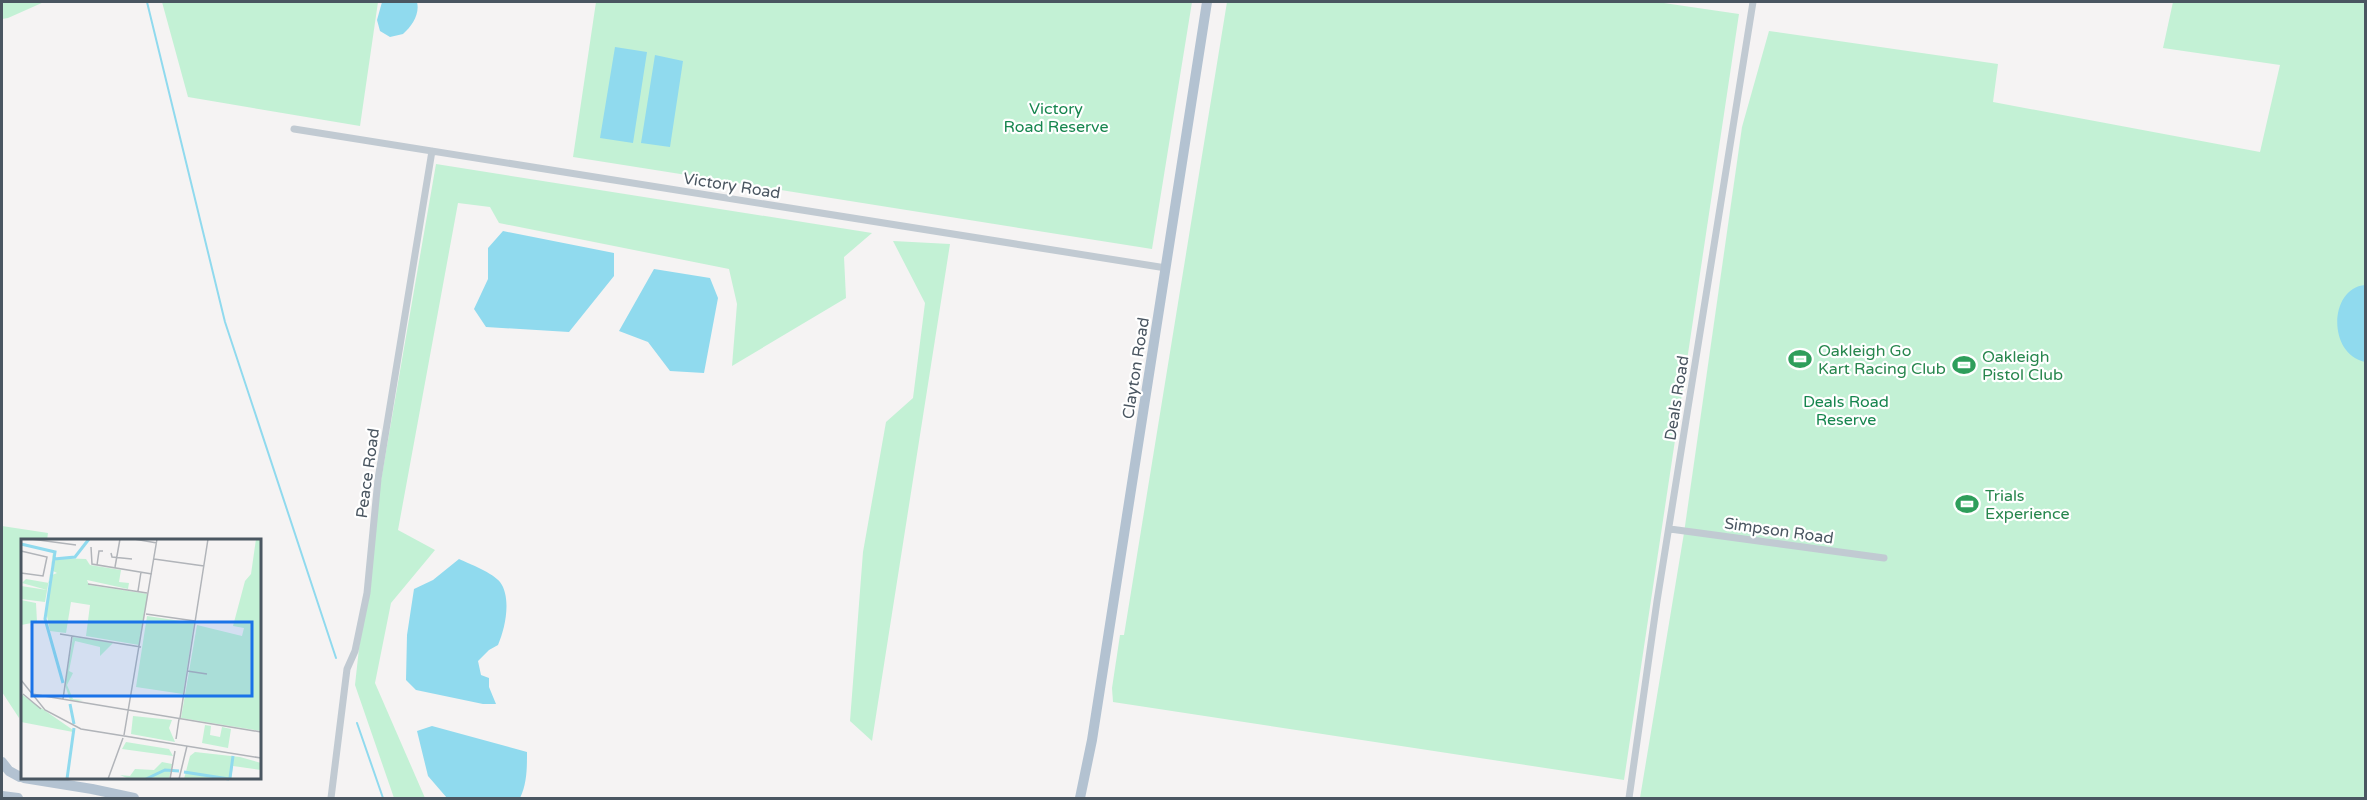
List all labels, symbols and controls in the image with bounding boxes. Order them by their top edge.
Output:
park label: Victory Road Reserve [1003,99,1109,137]
street label: Victory Road [682,168,782,204]
street label: Clayton Road [1118,316,1154,420]
place label: Oakleigh Go Kart Racing Club [1818,341,1946,379]
sports icon: Oakleigh Go Kart Racing Club [1787,346,1813,372]
place label: Oakleigh Pistol Club [1982,347,2063,385]
sports icon: Oakleigh Pistol Club [1951,352,1977,378]
street label: Deals Road [1660,354,1694,442]
park label: Deals Road Reserve [1803,392,1889,430]
street label: Peace Road [352,427,384,519]
place label: Trials Experience [1985,486,2069,524]
sports icon: Trials Experience [1954,491,1980,517]
street label: Simpson Road [1723,513,1835,549]
inset map [21,539,261,779]

